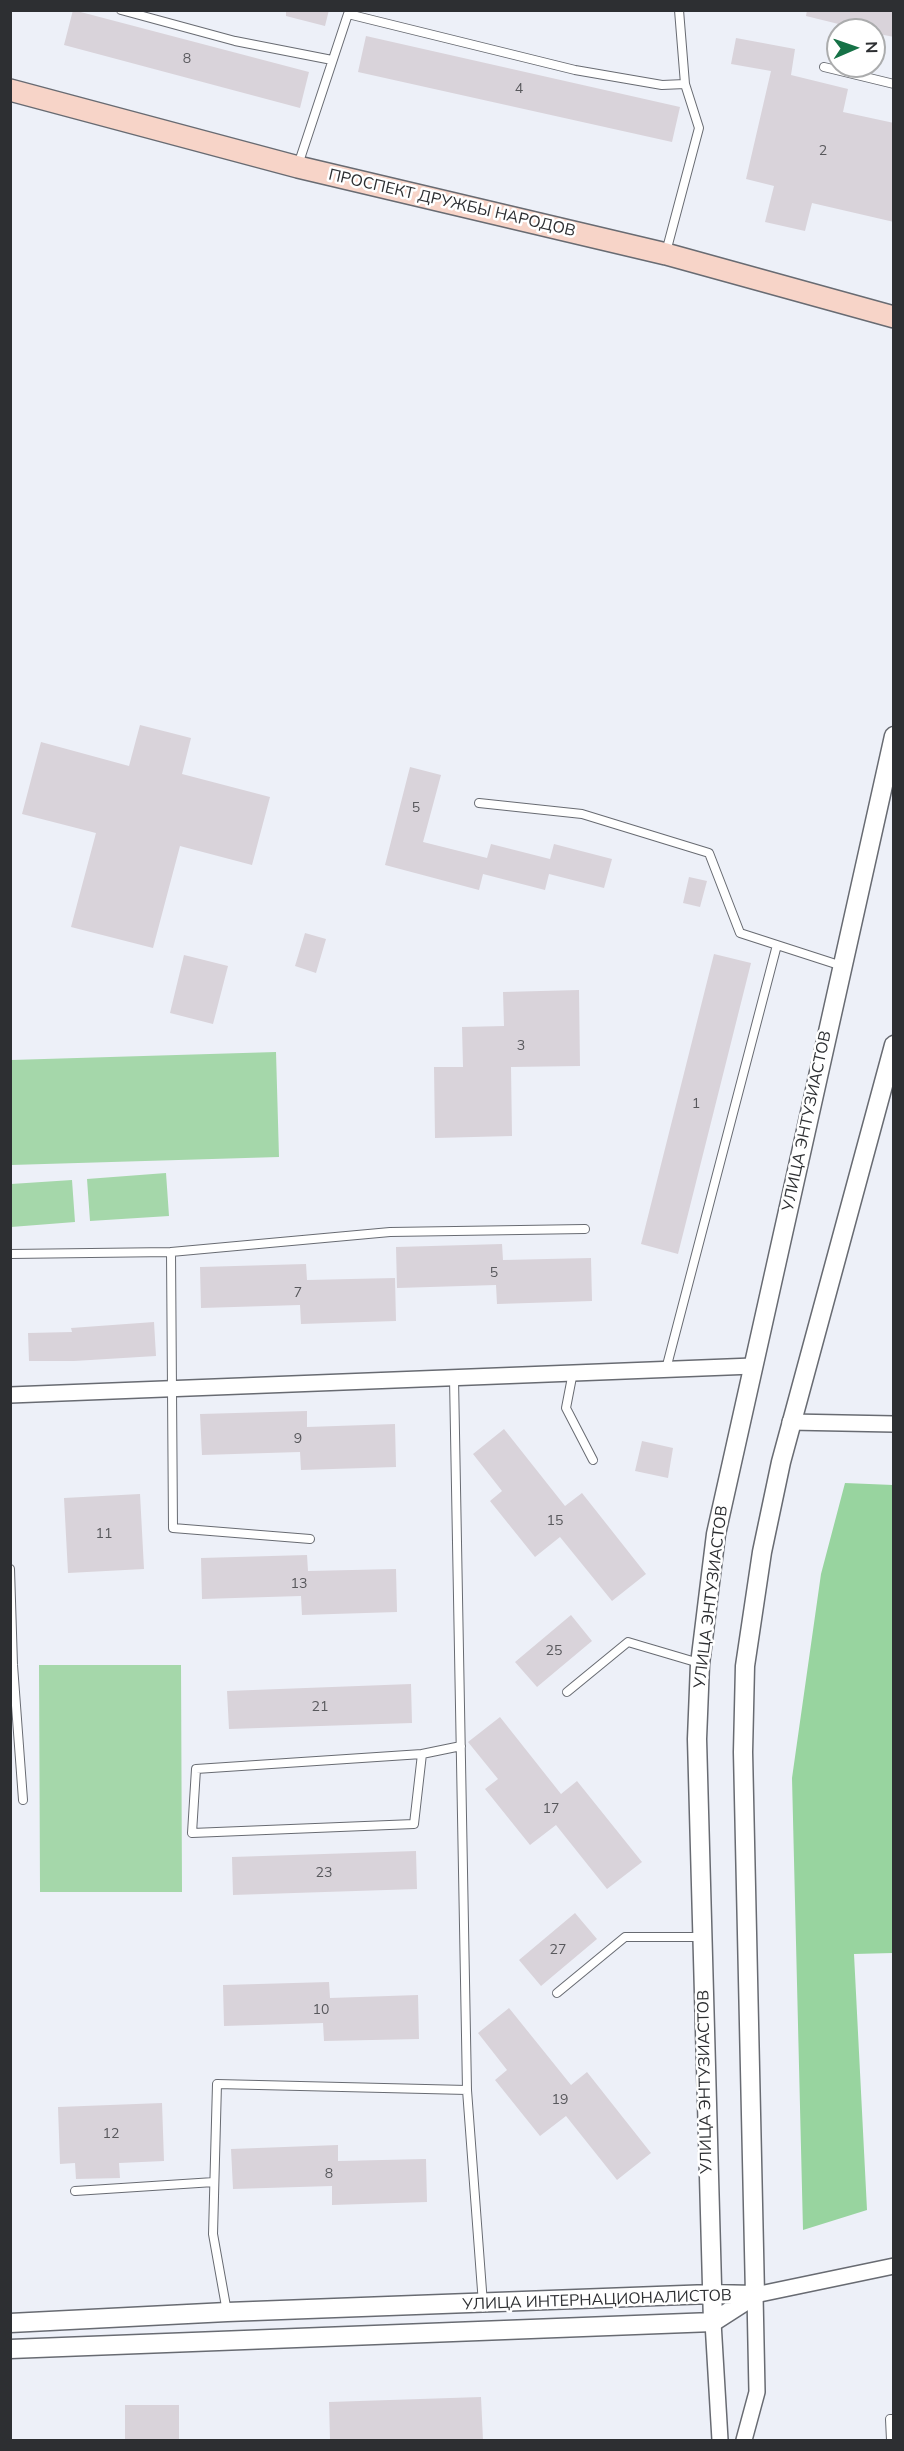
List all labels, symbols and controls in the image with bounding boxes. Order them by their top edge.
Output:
north arrow [826,18,886,78]
text: N [862,41,882,54]
house number: 8 [183,51,191,67]
house number: 4 [515,81,523,97]
house number: 2 [819,143,827,159]
street label: ПРОСПЕКТ ДРУЖБЫ НАРОДОВ [327,165,577,241]
house number: 5 [412,800,420,816]
street label: УЛИЦА ЭНТУЗИАСТОВ [778,1029,836,1213]
house number: 3 [517,1038,525,1054]
house number: 1 [692,1096,700,1112]
house number: 5 [490,1265,498,1281]
house number: 7 [294,1285,302,1301]
house number: 9 [294,1431,302,1447]
street label: УЛИЦА ЭНТУЗИАСТОВ [690,1505,732,1689]
house number: 15 [547,1513,563,1529]
house number: 11 [96,1526,112,1542]
house number: 13 [291,1576,307,1592]
house number: 25 [546,1643,562,1659]
house number: 21 [312,1699,328,1715]
house number: 17 [543,1801,559,1817]
house number: 23 [316,1865,332,1881]
house number: 27 [550,1942,566,1958]
street label: УЛИЦА ЭНТУЗИАСТОВ [694,1990,716,2174]
house number: 10 [313,2002,329,2018]
house number: 19 [552,2092,568,2108]
house number: 12 [103,2126,119,2142]
house number: 8 [325,2166,333,2182]
street label: УЛИЦА ИНТЕРНАЦИОНАЛИСТОВ [462,2286,732,2314]

